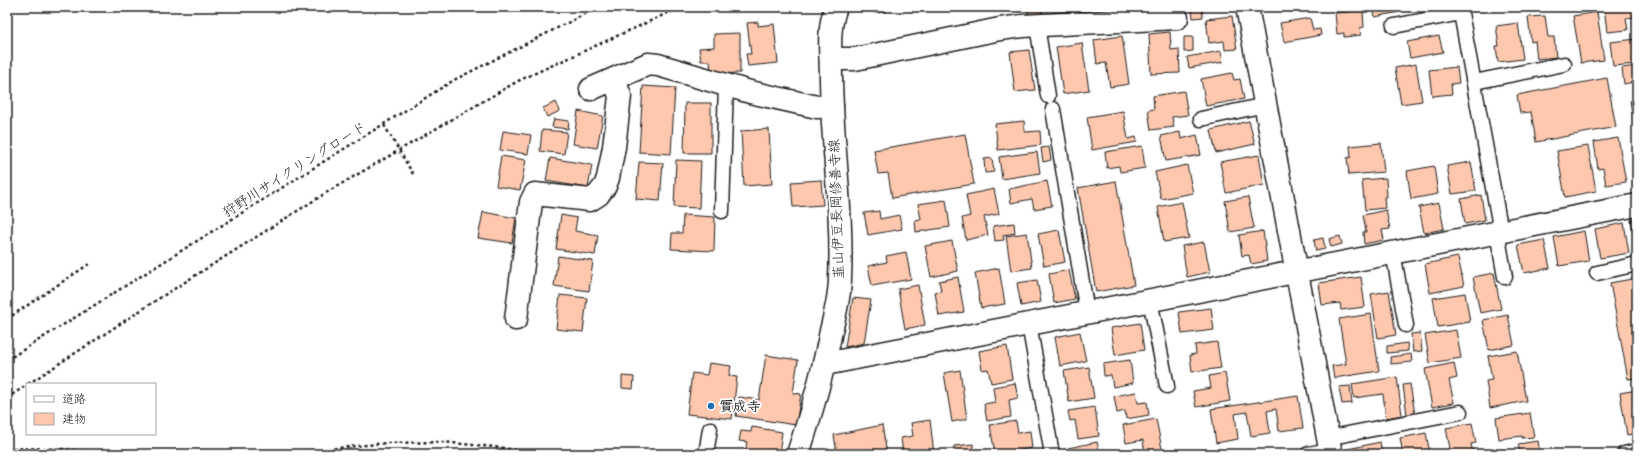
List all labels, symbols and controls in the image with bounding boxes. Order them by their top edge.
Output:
street label: 狩野川サイクリングロード [219,118,369,221]
street label: 韮山伊豆長岡修善寺線 [826,139,847,279]
legend [26,383,156,435]
text: 道路 [62,392,86,407]
place label: 實成寺 [719,398,761,415]
marker: 實成寺 [706,401,716,411]
text: 建物 [62,412,86,427]

